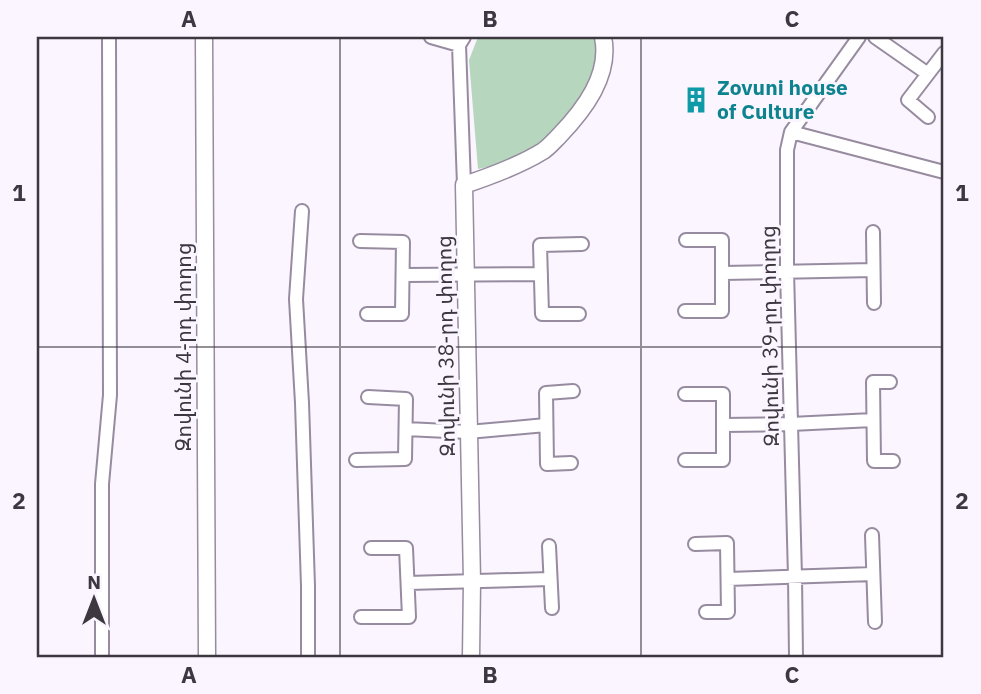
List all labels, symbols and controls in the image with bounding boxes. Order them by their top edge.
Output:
text: A [181,3,197,33]
text: B [482,3,498,33]
text: C [785,3,800,33]
place label: Zovuni house of Culture [717,73,848,125]
building icon: Zovuni house of Culture [681,85,711,115]
text: 1 [12,177,26,207]
text: 1 [955,177,969,207]
street label: Զովունի 39-րդ փողոց [753,225,785,447]
street label: Զովունի 38-րդ փողոց [429,235,461,457]
street label: Զովունի 4-րդ փողոց [169,243,197,451]
text: 2 [12,485,26,515]
text: 2 [955,485,969,515]
north arrow [60,564,130,634]
text: N [87,570,101,594]
text: A [181,659,197,689]
text: B [482,659,498,689]
text: C [785,659,800,689]

